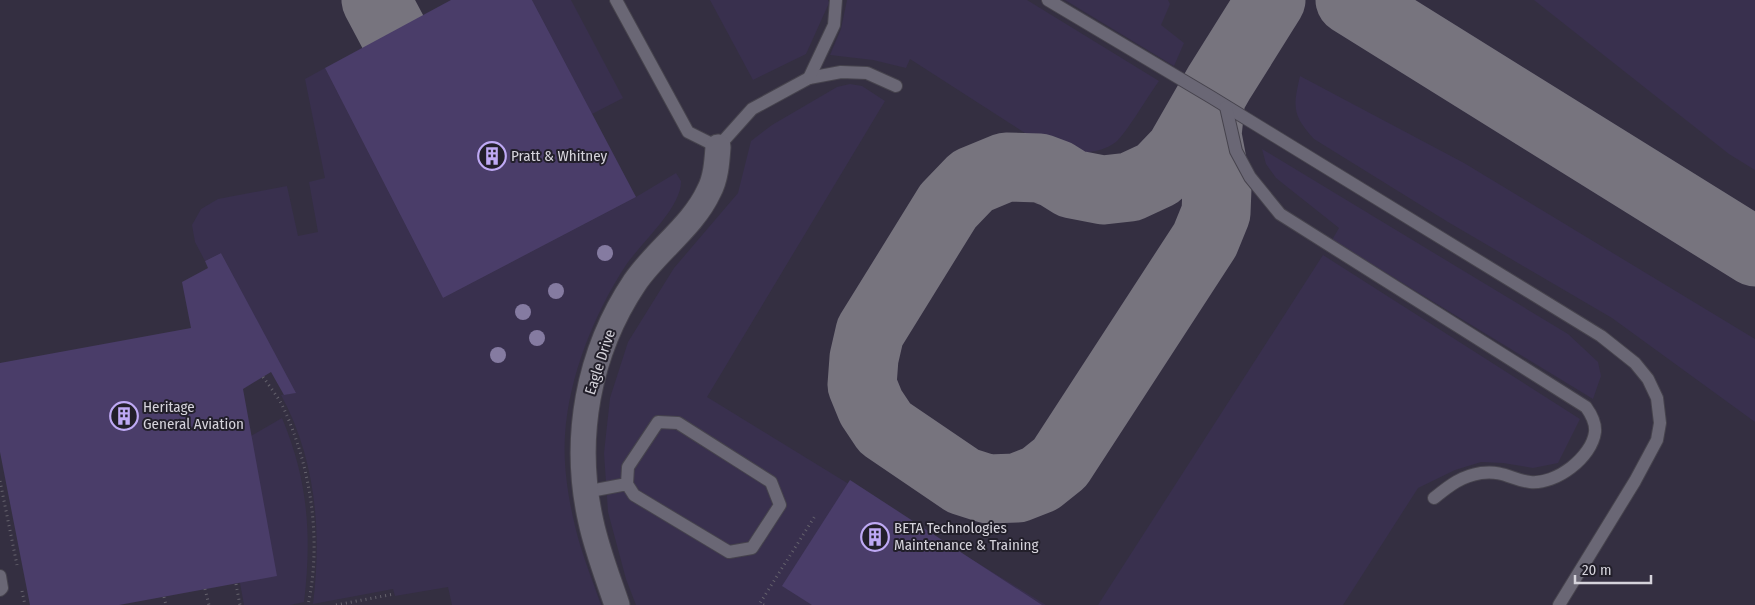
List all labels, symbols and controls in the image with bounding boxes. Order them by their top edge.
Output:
building icon: Pratt & Whitney [477,141,507,171]
place label: Pratt & Whitney [511,147,608,165]
street label: Eagle Drive [581,327,619,397]
place label: Heritage General Aviation [143,398,244,433]
building icon: Heritage General Aviation [109,401,139,431]
place label: BETA Technologies Maintenance & Training [894,519,1039,554]
building icon: BETA Technologies Maintenance & Training [860,522,890,552]
scale bar [1575,552,1651,584]
text: 20 m [1582,561,1612,579]

